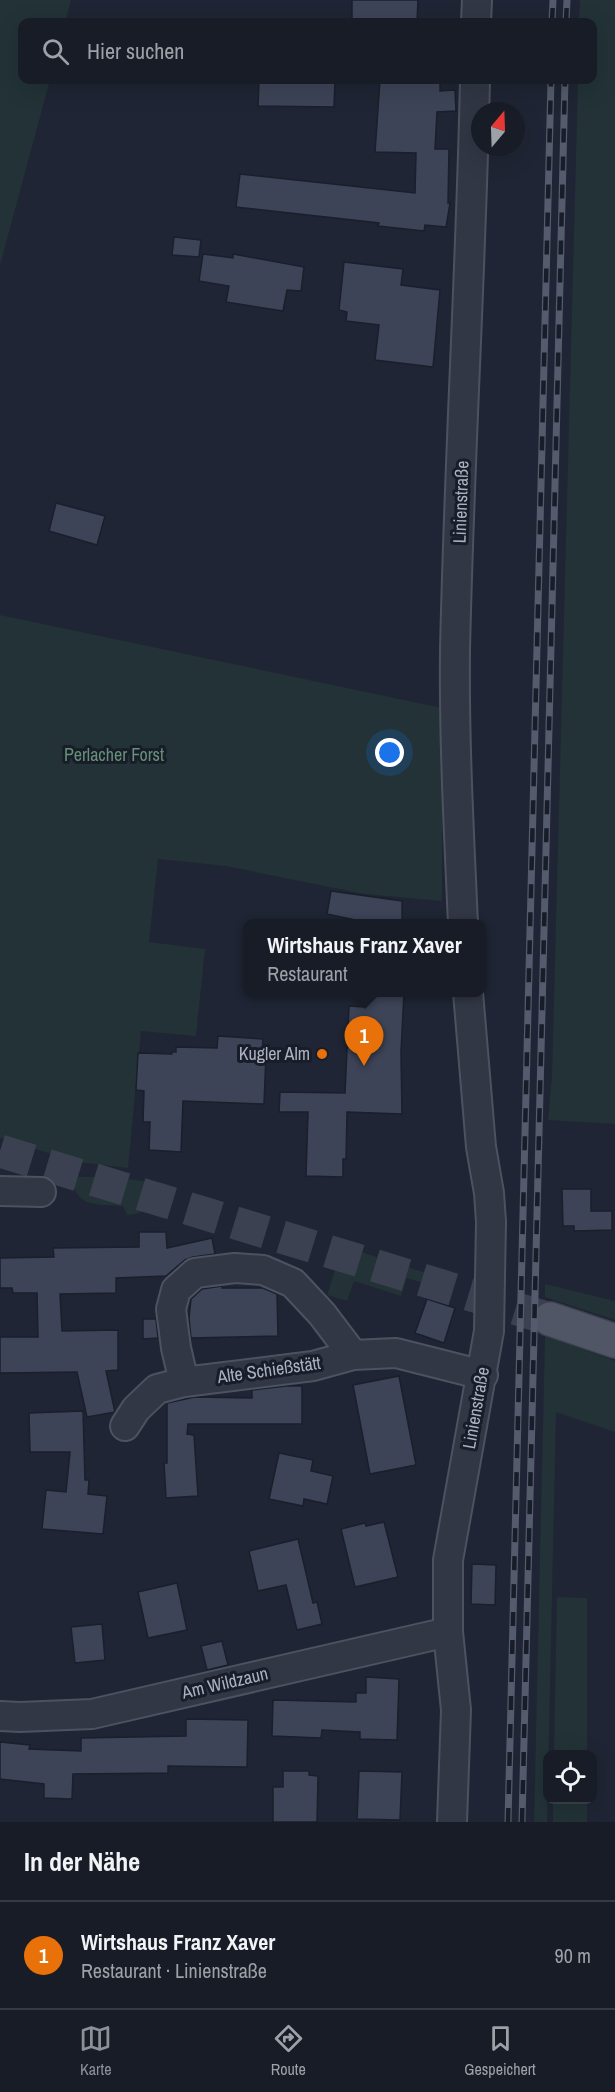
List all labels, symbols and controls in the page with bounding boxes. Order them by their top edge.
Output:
search box [18,18,597,84]
icon: search [39,35,72,68]
text: Hier suchen [87,36,184,66]
north arrow [471,102,525,156]
street label: Linienstraße [447,460,474,544]
your location [375,738,404,767]
park label: Perlacher Forst [64,742,164,767]
popup [243,919,486,997]
text: Wirtshaus Franz Xaver [267,930,462,960]
text: Restaurant [267,960,348,987]
pin: 1 [344,1016,384,1066]
place label: Kugler Alm [239,1041,310,1066]
marker: Kugler Alm [315,1047,329,1061]
street label: Alte Schießstätt [215,1350,322,1389]
street label: Linienstraße [456,1365,495,1451]
street label: Am Wildzaun [178,1660,270,1705]
map controls [543,1750,597,1804]
button: locate [543,1750,597,1804]
text: In der Nähe [24,1844,140,1879]
text: Wirtshaus Franz Xaver [81,1927,275,1957]
text: 1 [39,1942,48,1969]
text: 90 m [555,1942,591,1969]
text: Restaurant · Linienstraße [81,1957,267,1984]
tab: Karte [79,2022,112,2080]
tab: Route [271,2022,306,2080]
tab: Gespeichert [464,2022,536,2080]

